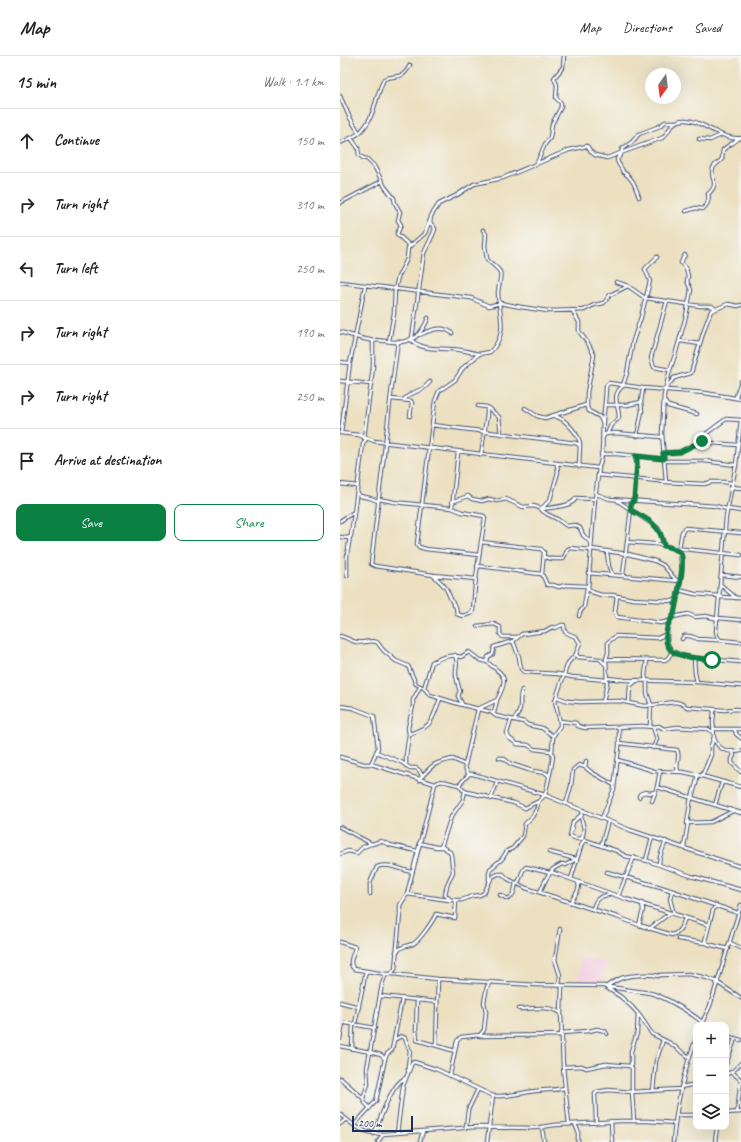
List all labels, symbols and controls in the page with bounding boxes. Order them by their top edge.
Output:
text: Map [20,16,50,40]
text: Map [580,19,601,36]
text: Directions [623,19,672,36]
text: Saved [694,19,721,36]
north arrow [645,68,681,104]
text: 15 min [16,72,56,93]
text: Walk · 1.1 km [263,74,324,90]
icon: ahead [16,130,38,152]
text: Continue [54,131,99,150]
text: 150 m [296,133,324,149]
icon: right [16,194,38,216]
text: Turn right [54,195,107,214]
text: 310 m [296,197,324,213]
icon: left [16,258,38,280]
text: Turn left [54,259,97,278]
text: 250 m [296,261,324,277]
icon: right [16,322,38,344]
text: Turn right [54,323,107,342]
text: 190 m [296,325,324,341]
icon: right [16,386,38,408]
text: Turn right [54,387,107,406]
text: 250 m [296,389,324,405]
route end [693,432,711,450]
icon: arrive [16,450,38,472]
text: Arrive at destination [54,451,161,470]
button: Save [16,504,166,541]
button: Share [174,504,324,541]
route start [703,651,721,669]
map controls [693,1022,729,1130]
button: + [693,1022,729,1058]
button: − [693,1058,729,1094]
button: layers [693,1094,729,1130]
scale bar [352,1114,413,1133]
text: 200 m [358,1116,382,1130]

